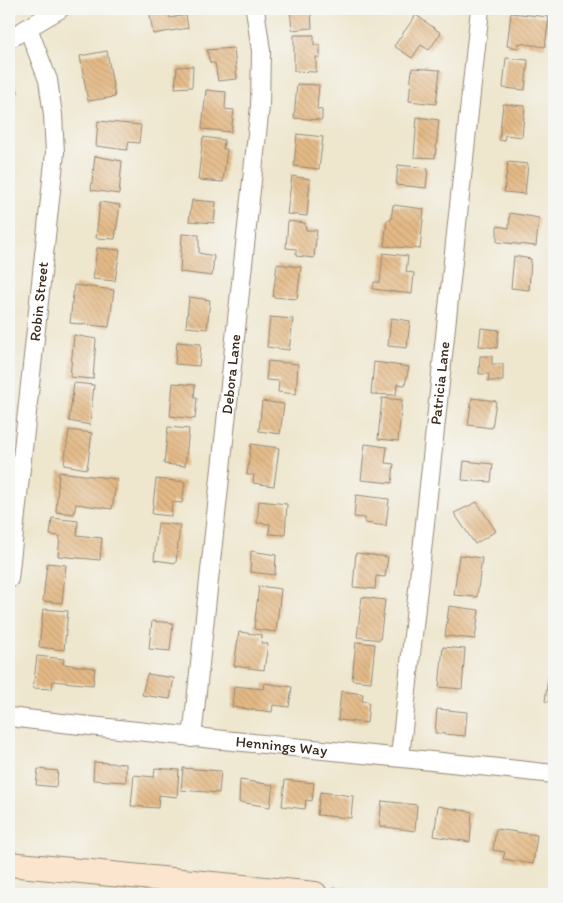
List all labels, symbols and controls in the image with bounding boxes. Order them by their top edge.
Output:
street label: Robin Street [26,261,52,342]
street label: Debora Lane [218,333,244,415]
street label: Patricia Lane [427,341,453,426]
street label: Hennings Way [235,732,328,759]

